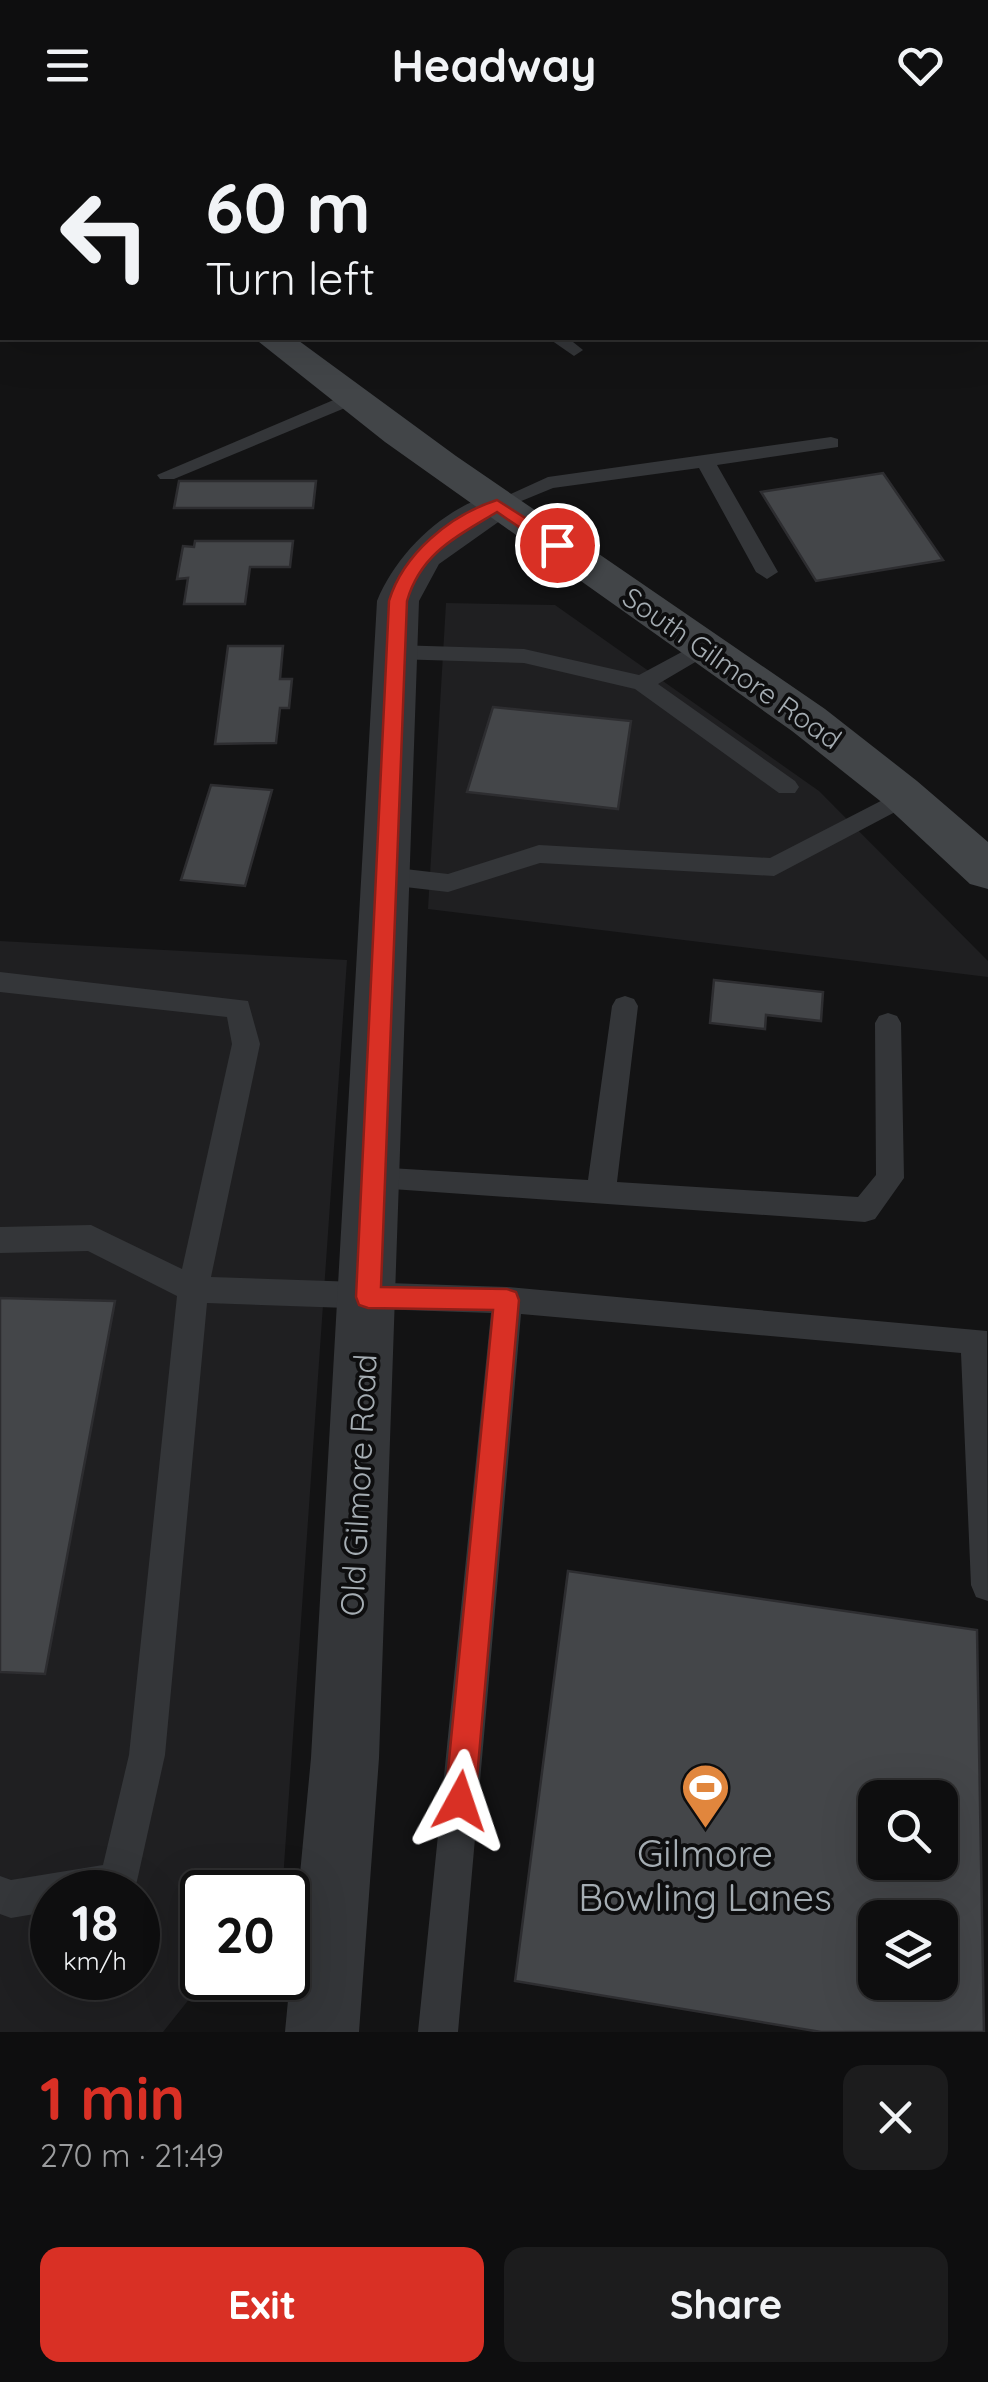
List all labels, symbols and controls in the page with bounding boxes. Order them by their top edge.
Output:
text: Headway [391,37,597,93]
icon: menu [40,38,95,93]
icon: heart [893,38,948,93]
text: 60 m [205,163,371,251]
icon: left [40,170,170,300]
text: Turn left [205,250,375,306]
pin [515,503,600,588]
icon: arrive [530,518,585,573]
street label: South Gilmore Road [616,579,848,756]
street label: Old Gilmore Road [331,1353,385,1617]
position arrow [408,1749,512,1853]
sports icon: Gilmore Bowling Lanes [679,1762,731,1830]
map controls [858,1780,958,2000]
button: search [858,1780,958,1880]
place label: Gilmore Bowling Lanes [578,1829,832,1921]
speed limit sign: 20 [180,1870,310,2000]
text: 18 [72,1891,118,1954]
button: layers [858,1900,958,2000]
text: km/h [63,1945,127,1976]
text: 1 min [40,2060,185,2135]
button: close [843,2065,948,2170]
text: 270 m · 21:49 [40,2135,224,2175]
button: Exit [40,2247,484,2362]
button: Share [504,2247,948,2362]

